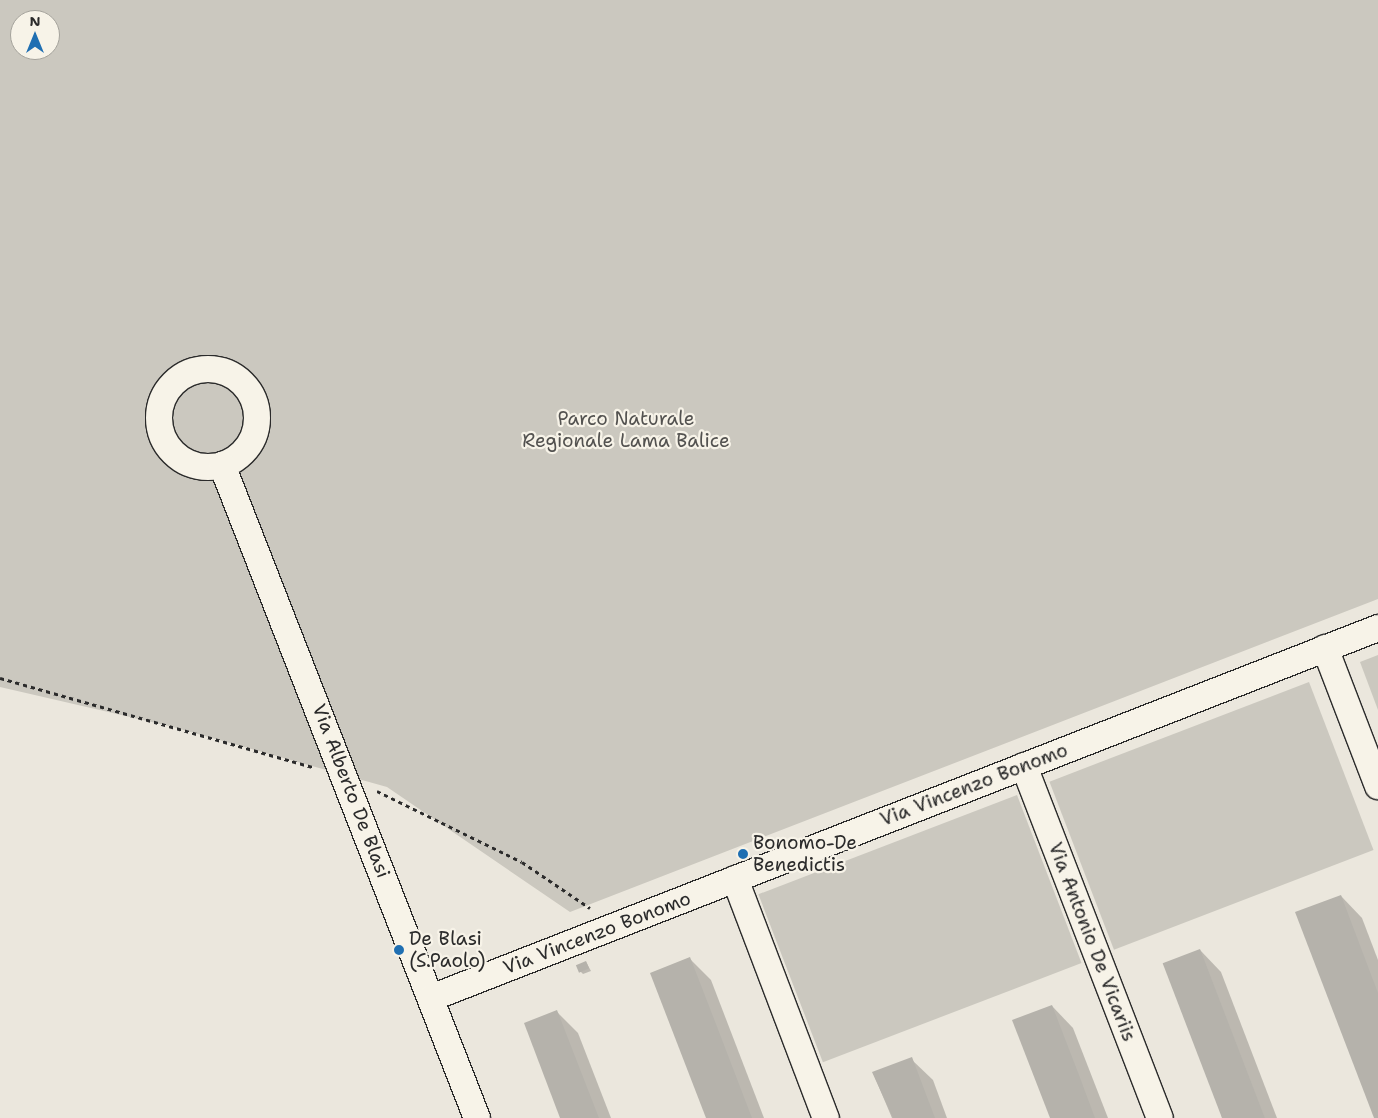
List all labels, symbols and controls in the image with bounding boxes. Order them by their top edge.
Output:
north arrow [10,10,60,60]
text: N [29,12,41,30]
park label: Parco Naturale Regionale Lama Balice [522,408,730,452]
street label: Via Alberto De Blasi [307,701,395,881]
street label: Via Vincenzo Bonomo [877,739,1071,831]
place label: Bonomo-De Benedictis [753,832,857,876]
street label: Via Antonio De Vicariis [1043,839,1141,1045]
marker: Bonomo-De Benedictis [737,848,749,860]
street label: Via Vincenzo Bonomo [500,887,694,979]
place label: De Blasi (S.Paolo) [409,928,485,972]
marker: De Blasi (S.Paolo) [393,944,405,956]

